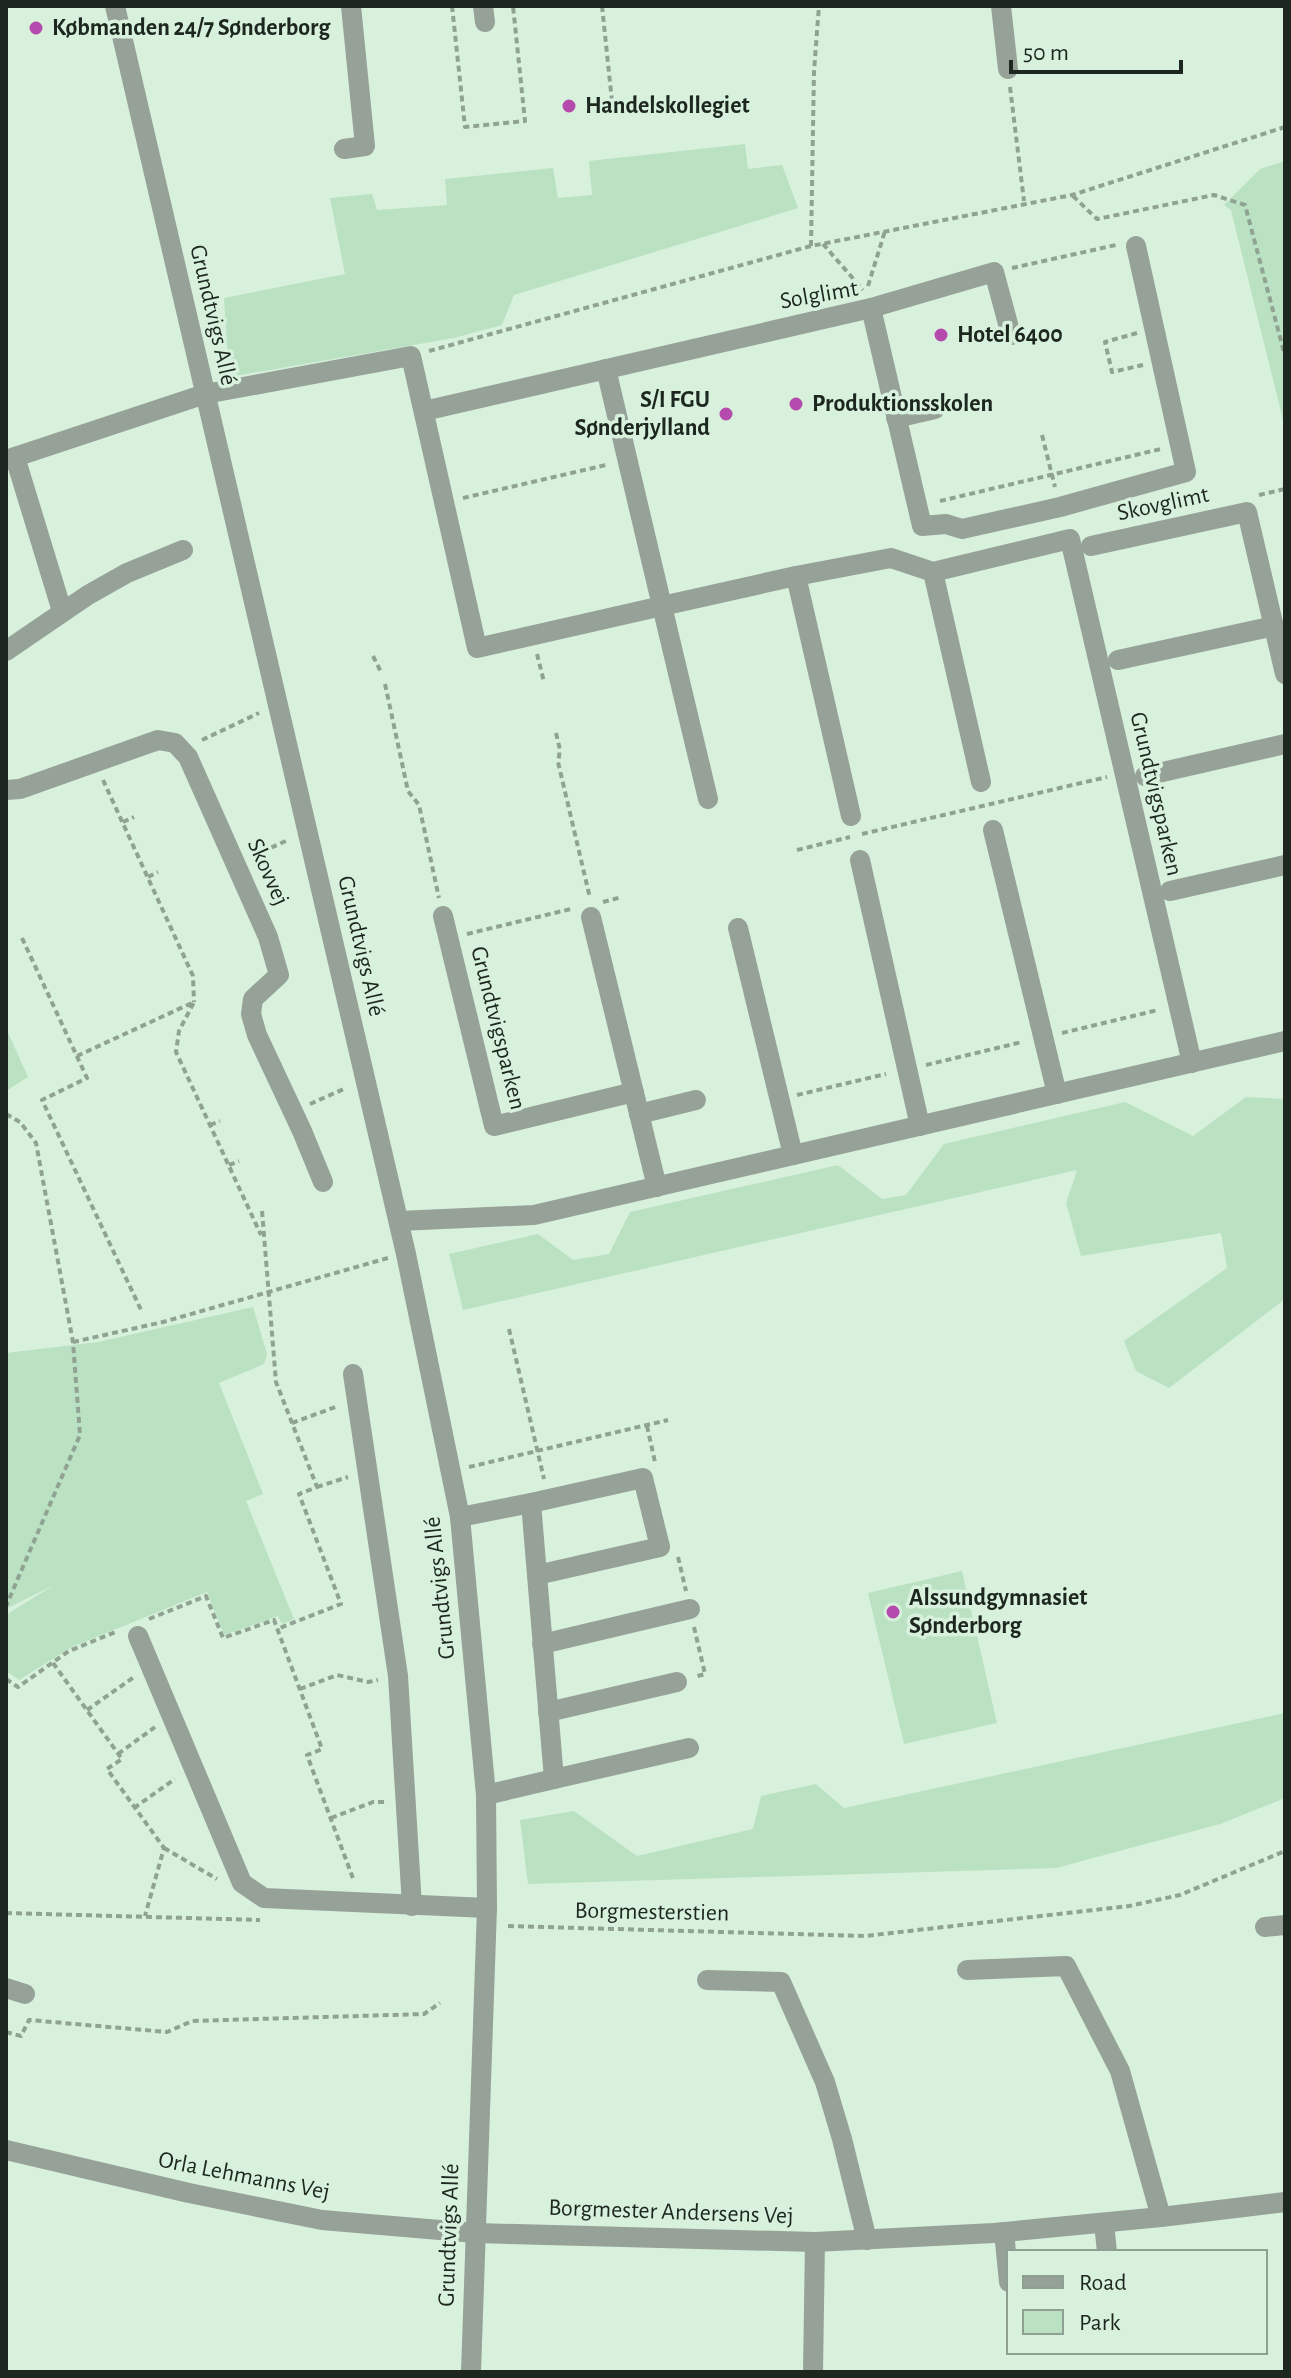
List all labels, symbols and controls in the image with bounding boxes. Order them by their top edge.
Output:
place label: Købmanden 24/7 Sønderborg [52,16,331,40]
marker: Købmanden 24/7 Sønderborg [27,19,45,37]
scale bar [1011,24,1181,74]
text: 50 m [1023,41,1069,65]
place label: Handelskollegiet [585,94,750,118]
marker: Handelskollegiet [560,97,578,115]
street label: Grundtvigs Allé [185,242,241,388]
street label: Solglimt [778,276,860,314]
place label: Hotel 6400 [957,323,1063,347]
marker: Hotel 6400 [932,326,950,344]
place label: S/I FGU Sønderjylland [575,388,710,440]
place label: Produktionsskolen [812,392,993,416]
marker: Produktionsskolen [787,395,805,413]
marker: S/I FGU Sønderjylland [717,405,735,423]
street label: Skovglimt [1115,483,1211,525]
street label: Grundtvigsparken [1125,710,1187,878]
street label: Skovvej [243,835,293,909]
street label: Grundtvigs Allé [333,873,389,1019]
street label: Grundtvigsparken [466,944,530,1112]
street label: Grundtvigs Allé [421,1515,459,1661]
place label: Alssundgymnasiet Sønderborg [909,1586,1087,1638]
marker: Alssundgymnasiet Sønderborg [884,1603,902,1621]
street label: Borgmesterstien [574,1899,730,1925]
street label: Orla Lehmanns Vej [156,2148,332,2204]
street label: Grundtvigs Allé [435,2163,463,2307]
street label: Borgmester Andersens Vej [548,2196,794,2228]
legend [1007,2250,1267,2354]
text: Road [1079,2271,1127,2295]
text: Park [1079,2311,1120,2335]

